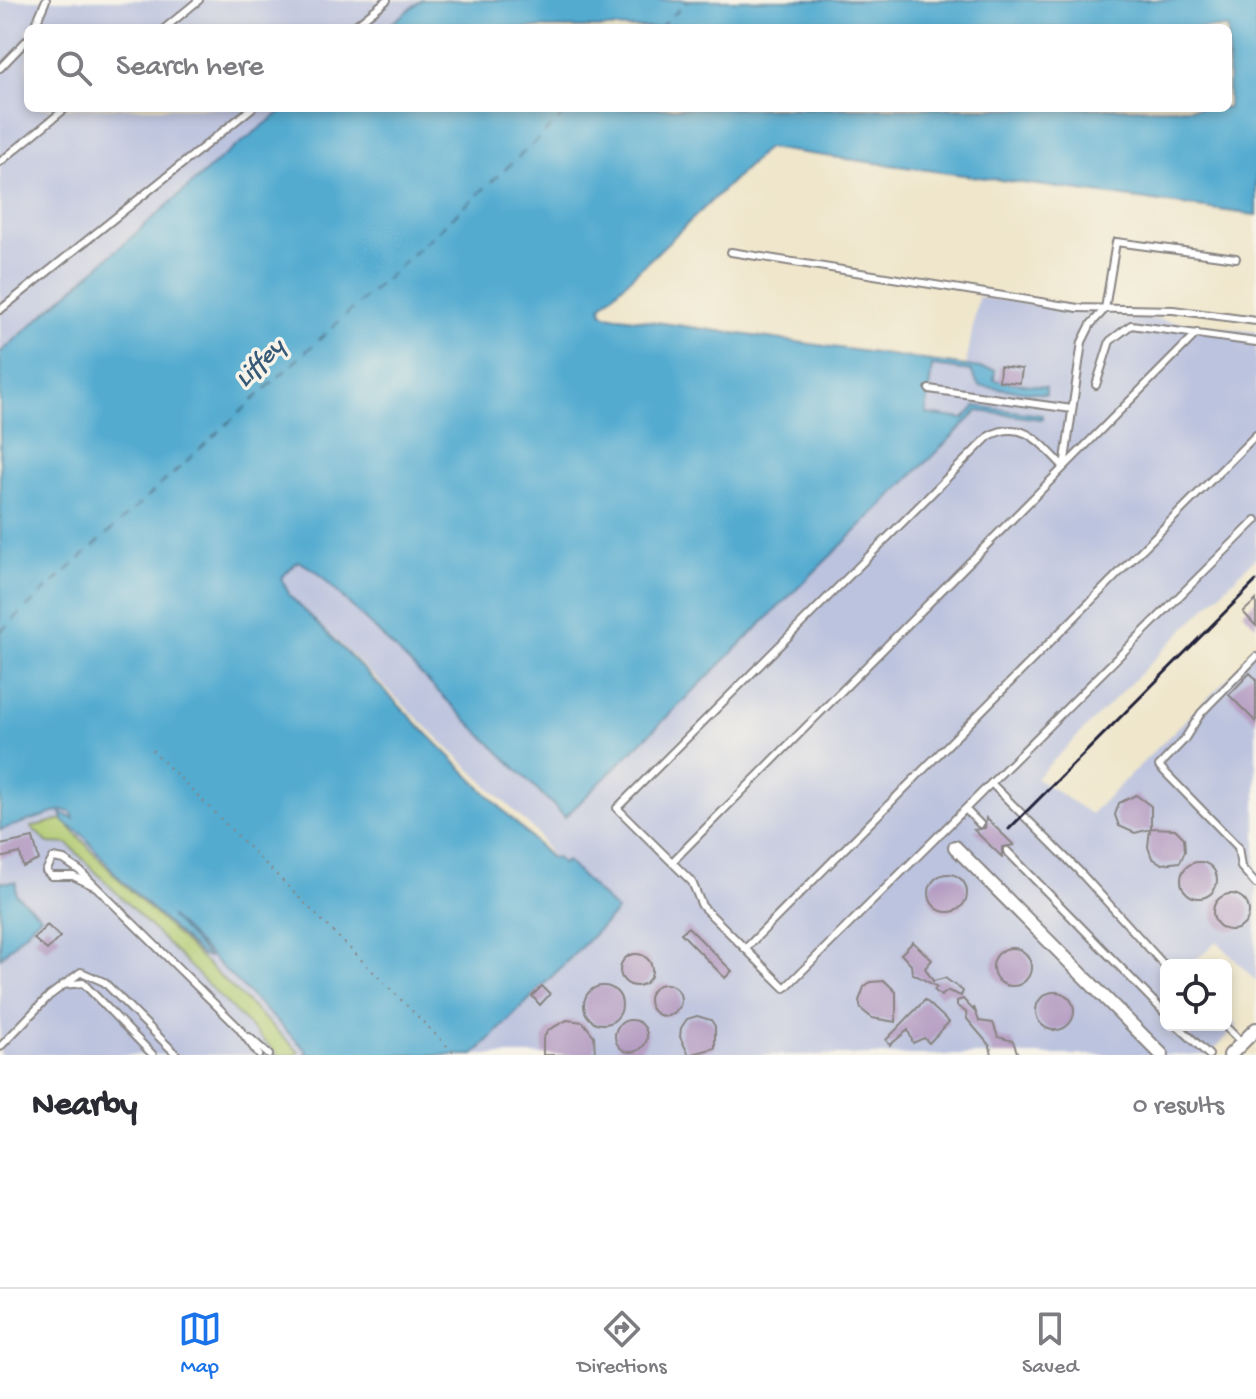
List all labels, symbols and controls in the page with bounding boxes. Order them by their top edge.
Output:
search box [24,24,1232,112]
icon: search [52,46,96,90]
text: Search here [116,51,264,86]
water label: Liffey [230,331,294,395]
map controls [1160,959,1232,1031]
button: locate [1160,959,1232,1031]
text: Nearby [32,1087,137,1127]
text: 0 results [1133,1092,1224,1123]
tab: Map [178,1307,222,1381]
tab: Directions [577,1307,667,1381]
tab: Saved [1022,1307,1078,1381]

